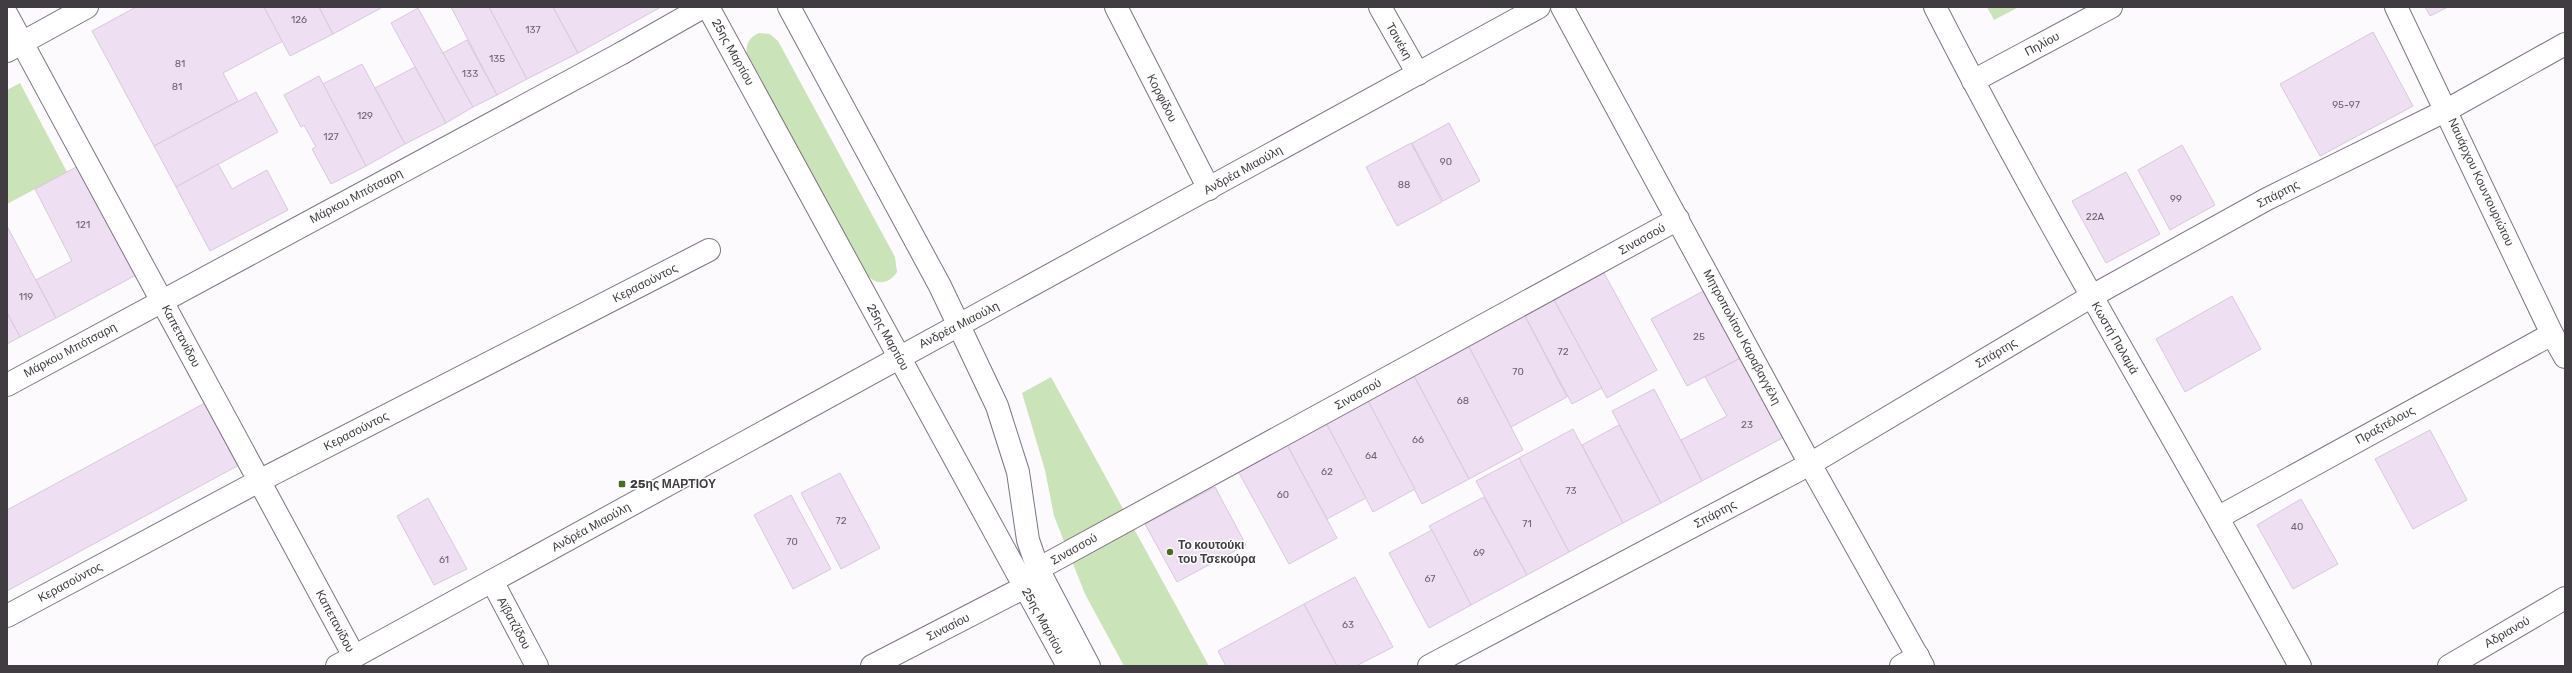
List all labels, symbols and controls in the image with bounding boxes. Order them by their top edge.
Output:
house number: 126 [291,14,307,26]
street label: 25ης Μαρτίου [709,16,757,88]
street label: Τσινέκη [1383,20,1415,62]
house number: 137 [525,24,541,36]
street label: Πηλίου [2022,29,2062,59]
house number: 135 [489,53,505,65]
house number: 81 [175,58,185,70]
house number: 133 [462,68,478,80]
street label: Κορφίδου [1144,72,1180,124]
house number: 81 [172,81,182,93]
house number: 95-97 [2332,99,2360,111]
house number: 129 [357,110,373,122]
street label: Ναυάρχου Κουντουριώτου [2445,116,2517,248]
house number: 127 [323,131,339,143]
street label: Ανδρέα Μιαούλη [1201,143,1285,197]
house number: 90 [1440,156,1452,168]
street label: Μάρκου Μπότσαρη [307,166,405,226]
street label: Σπάρτης [2254,177,2302,211]
house number: 88 [1398,179,1410,191]
house number: 99 [2170,193,2182,205]
house number: 22A [2086,211,2105,223]
house number: 121 [76,219,90,231]
street label: Σινασσού [1616,220,1668,258]
street label: Κερασούντος [610,261,680,305]
street label: Μητροπολίτου Καραβαγγέλη [1700,267,1784,407]
house number: 119 [19,291,33,303]
street label: Ανδρέα Μιαούλη [917,299,1001,351]
street label: Κωστή Παλαμά [2089,299,2141,377]
street label: 25ης Μαρτίου [864,301,912,373]
street label: Καπετανίδου [159,302,203,370]
street label: Μάρκου Μπότσαρη [21,320,119,380]
house number: 25 [1693,331,1705,343]
street label: Σπάρτης [1973,335,2019,371]
house number: 72 [1558,346,1569,358]
house number: 70 [1512,366,1524,378]
street label: Σινασσού [1332,375,1384,413]
house number: 68 [1457,395,1469,407]
street label: Πραξιτέλους [2353,403,2417,447]
street label: Κερασούντος [321,409,391,453]
house number: 23 [1741,419,1753,431]
house number: 66 [1412,434,1424,446]
house number: 64 [1365,450,1377,462]
house number: 62 [1321,466,1333,478]
place label: 25ης ΜΑΡΤΙΟΥ [630,477,716,491]
marker: 25ης ΜΑΡΤΙΟΥ [617,479,627,489]
house number: 73 [1565,485,1577,497]
house number: 60 [1277,489,1289,501]
street label: Σπάρτης [1692,497,1739,531]
street label: Ανδρέα Μιαούλη [549,500,633,554]
house number: 72 [836,515,847,527]
house number: 71 [1522,518,1532,530]
house number: 40 [2291,521,2303,533]
street label: Σινασσού [1048,530,1100,568]
house number: 70 [786,536,798,548]
place label: Το κουτούκι του Τσεκούρα [1178,538,1256,566]
marker: Το κουτούκι του Τσεκούρα [1165,547,1175,557]
house number: 69 [1473,547,1485,559]
house number: 61 [439,554,449,566]
street label: Κερασούντος [35,559,105,605]
house number: 67 [1425,573,1435,585]
street label: 25ης Μαρτίου [1019,585,1067,657]
street label: Καπετανίδου [313,587,357,655]
street label: Αϊβατζίδου [494,595,534,651]
street label: Σινασίου [924,610,972,644]
street label: Αδριανού [2482,613,2532,651]
house number: 63 [1342,619,1354,631]

